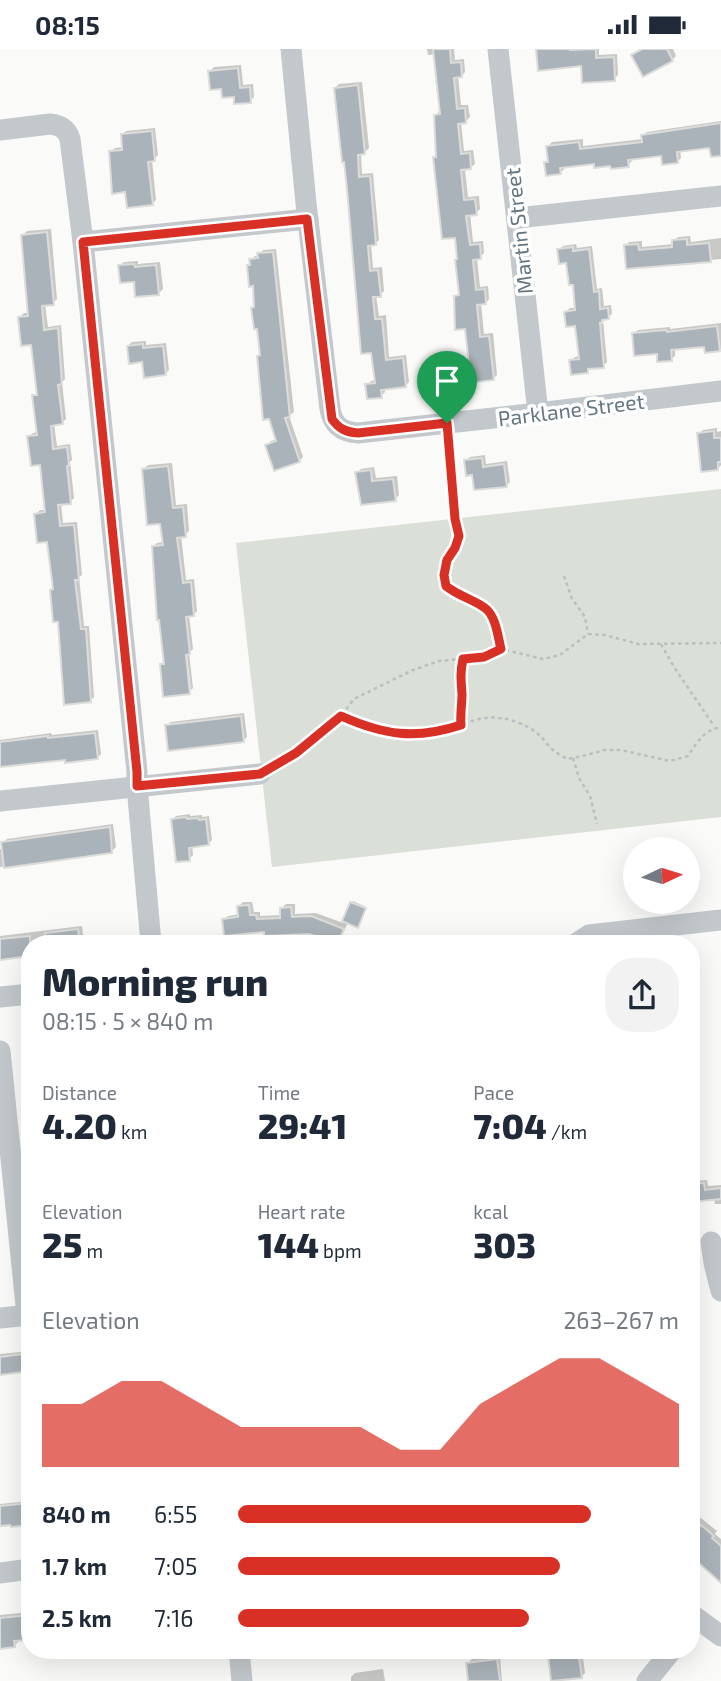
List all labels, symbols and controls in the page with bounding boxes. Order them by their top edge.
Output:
text: 08:15 [35,9,100,40]
street label: Martin Street [499,167,537,295]
pin [417,351,477,423]
icon: arrive [428,362,466,400]
street label: Parklane Street [496,388,646,430]
north arrow [623,837,700,913]
map controls [623,837,700,914]
text: Morning run [42,958,268,1004]
button: share [605,958,679,1032]
text: 08:15 · 5 × 840 m [42,1007,213,1035]
text: Distance [42,1081,117,1104]
text: Time [258,1081,300,1104]
text: Pace [473,1081,514,1104]
text: 4.20 [42,1104,117,1146]
text: 29:41 [258,1104,347,1146]
text: 7:04 [473,1104,547,1146]
text: km [117,1120,147,1143]
text: /km [547,1120,587,1143]
text: Elevation [42,1200,123,1223]
text: Heart rate [258,1200,346,1223]
text: kcal [473,1200,508,1223]
text: 25 [42,1223,82,1265]
text: 144 [258,1223,319,1265]
text: 303 [473,1223,536,1265]
text: m [82,1239,103,1262]
text: bpm [319,1239,362,1262]
text: Elevation [42,1306,140,1334]
text: 263–267 m [563,1306,679,1334]
text: 840 m [42,1500,111,1528]
text: 6:55 [154,1500,197,1528]
text: 1.7 km [42,1552,107,1580]
text: 7:05 [154,1552,197,1580]
text: 2.5 km [42,1604,112,1632]
text: 7:16 [154,1604,194,1632]

